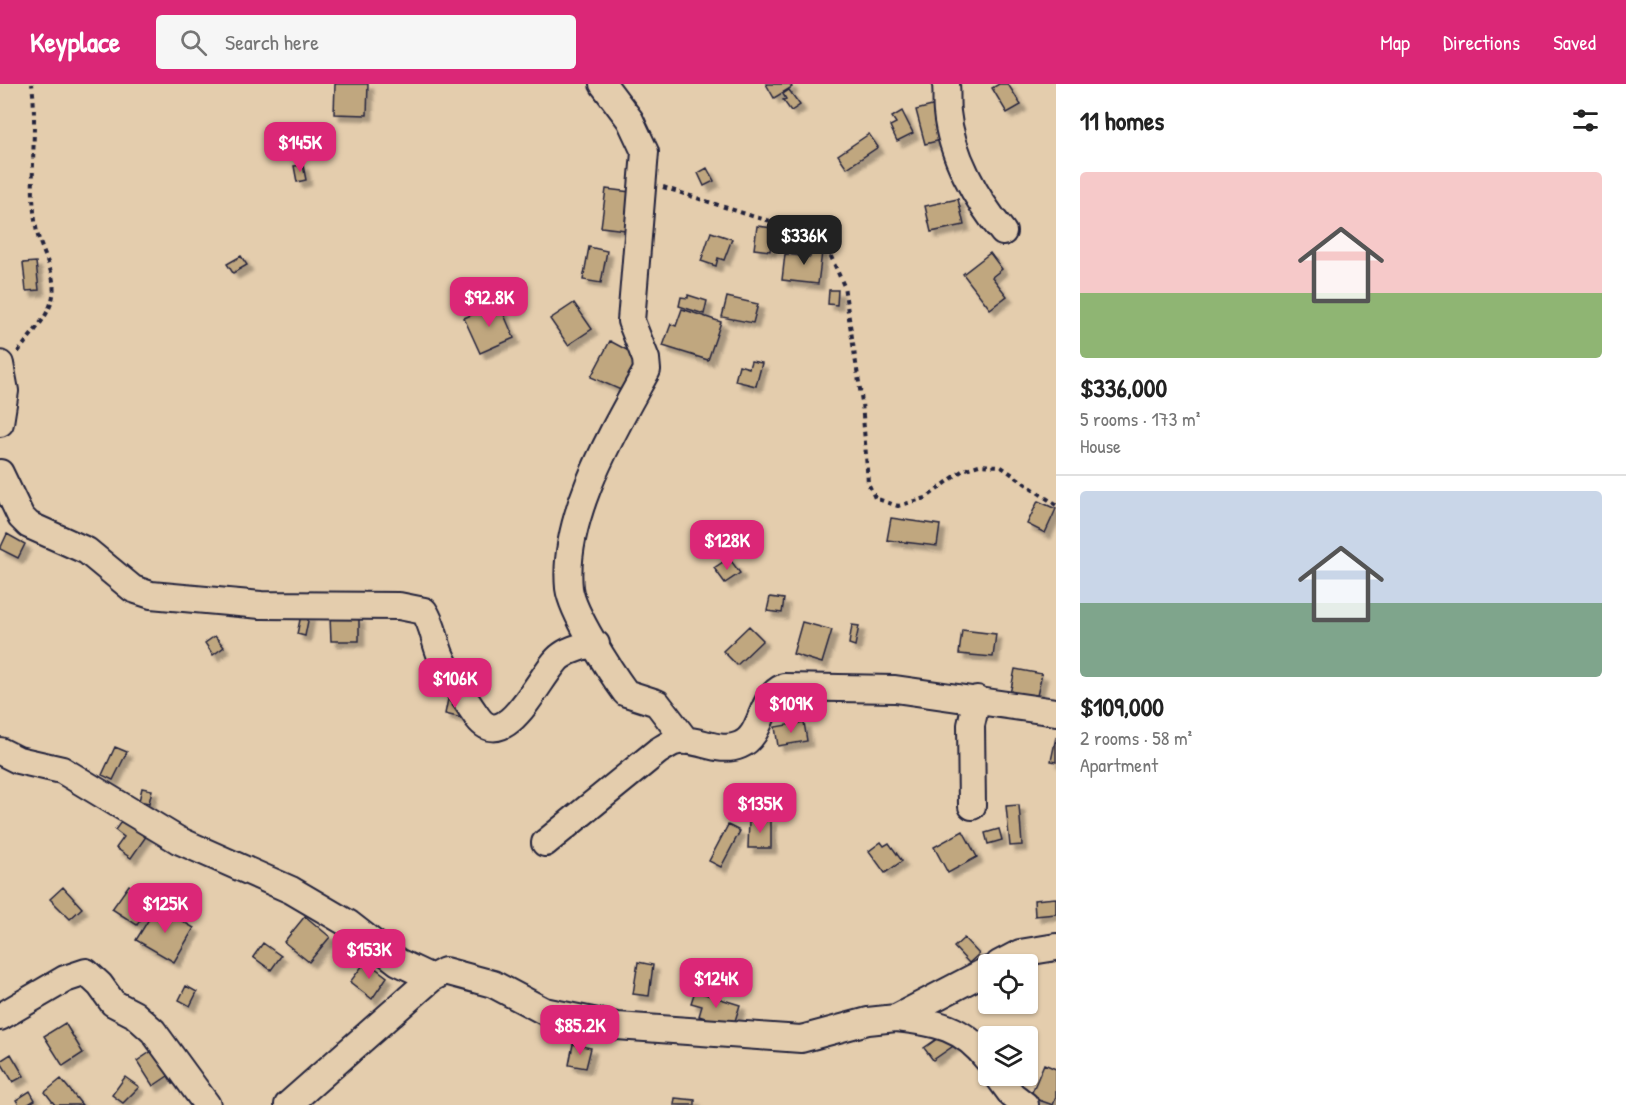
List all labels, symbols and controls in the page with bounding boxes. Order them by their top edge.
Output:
search box [156,15,576,69]
text: Keyplace [30,23,120,61]
icon: search [177,26,210,59]
text: Search here [225,27,319,57]
text: Map [1380,28,1410,57]
text: Directions [1443,28,1520,57]
text: Saved [1553,28,1596,57]
text: 11 homes [1080,103,1164,138]
icon: filters [1569,104,1602,137]
pin: $145K [258,122,342,173]
text: $145K [278,128,322,155]
icon: home [1287,211,1395,319]
pin: $336K [762,215,846,266]
text: $336K [781,221,827,248]
pin: $92.8K [440,277,538,328]
text: $92.8K [464,283,514,310]
text: $336,000 [1080,370,1167,405]
text: 5 rooms · 173 m² [1080,405,1200,432]
text: House [1080,432,1121,459]
pin: $128K [685,520,769,571]
text: $128K [704,526,750,553]
icon: home [1287,530,1395,638]
pin: $106K [413,658,497,709]
text: $106K [433,664,477,691]
pin: $109K [749,683,833,734]
text: $109K [769,689,813,716]
text: $109,000 [1080,689,1164,724]
text: 2 rooms · 58 m² [1080,724,1192,751]
text: Apartment [1080,751,1158,778]
pin: $135K [718,783,802,834]
text: $135K [737,789,783,816]
pin: $125K [123,883,207,934]
text: $125K [142,889,188,916]
pin: $153K [327,929,411,980]
text: $153K [346,935,392,962]
map controls [978,954,1038,1086]
button: locate [978,954,1038,1014]
pin: $124K [674,958,758,1009]
text: $124K [694,964,738,991]
pin: $85.2K [531,1005,629,1056]
text: $85.2K [554,1011,606,1038]
button: layers [978,1026,1038,1086]

